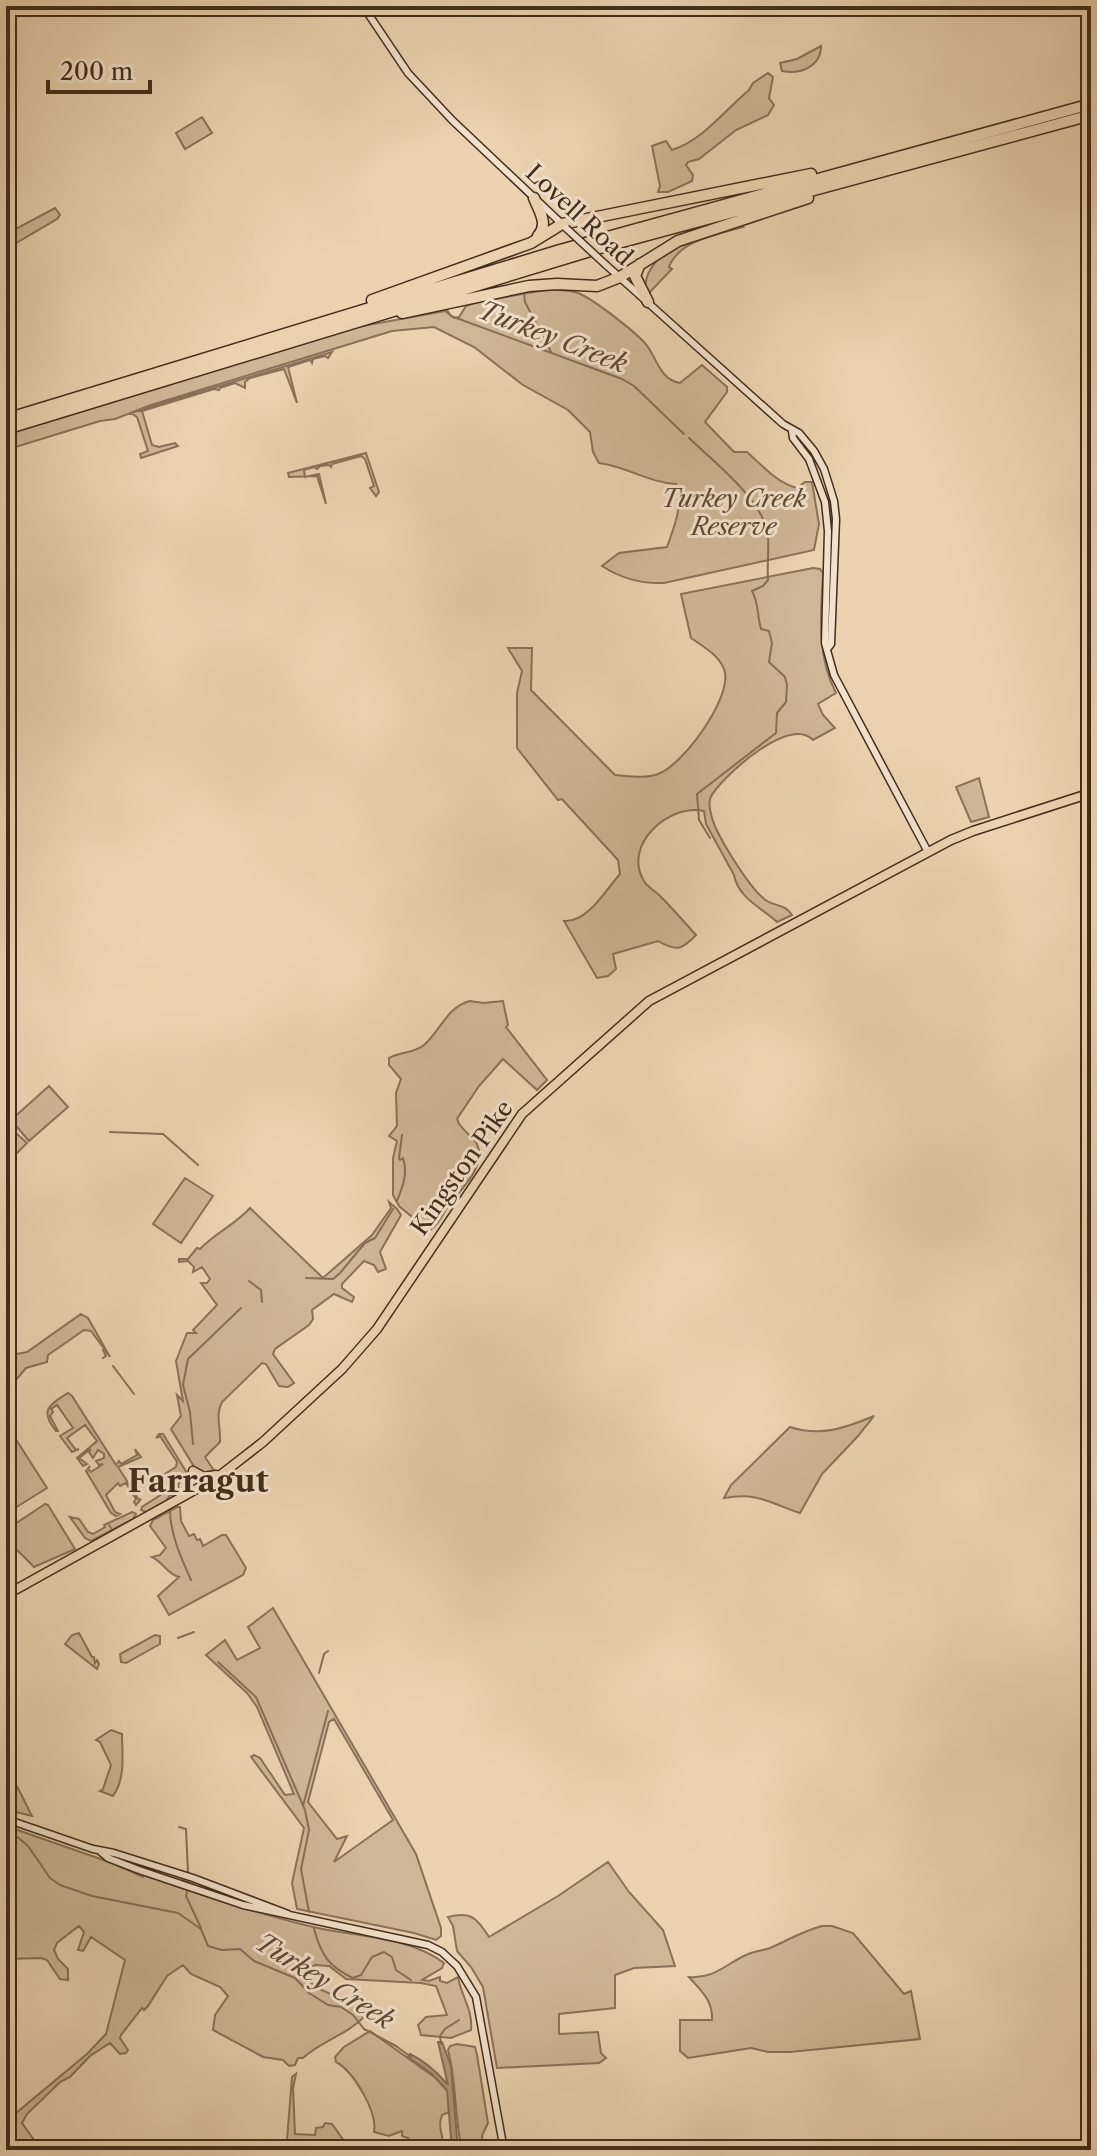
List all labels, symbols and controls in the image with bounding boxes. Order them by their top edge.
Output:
scale bar [48,44,150,94]
text: 200 m [60,57,133,86]
street label: Lovell Road [520,158,639,272]
water label: Turkey Creek [474,294,632,380]
park label: Turkey Creek Reserve [662,484,807,541]
street label: Kingston Pike [404,1095,519,1241]
district label: Farragut [127,1461,269,1500]
water label: Turkey Creek [250,1926,400,2036]

